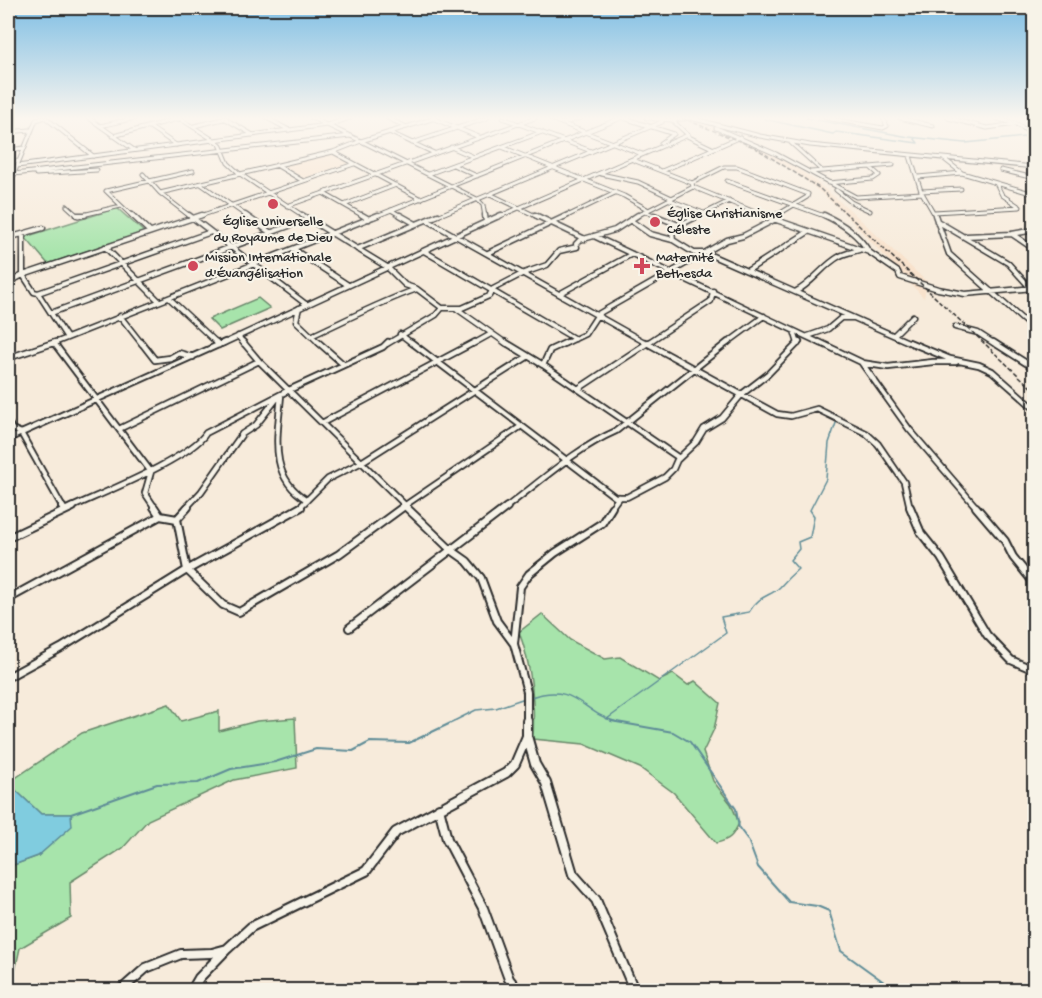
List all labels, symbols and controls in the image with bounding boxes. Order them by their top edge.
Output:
marker: Église Universelle du Royaume de Dieu [266,197,280,211]
place label: Église Christianisme Céleste [667,206,783,239]
place label: Église Universelle du Royaume de Dieu [213,214,333,247]
marker: Église Christianisme Céleste [648,215,662,229]
place label: Mission Internationale d'Évangélisation [205,250,332,283]
place label: Maternité Bethesda [655,250,715,283]
marker: Maternité Bethesda [633,257,651,275]
marker: Mission Internationale d'Évangélisation [186,259,200,273]

